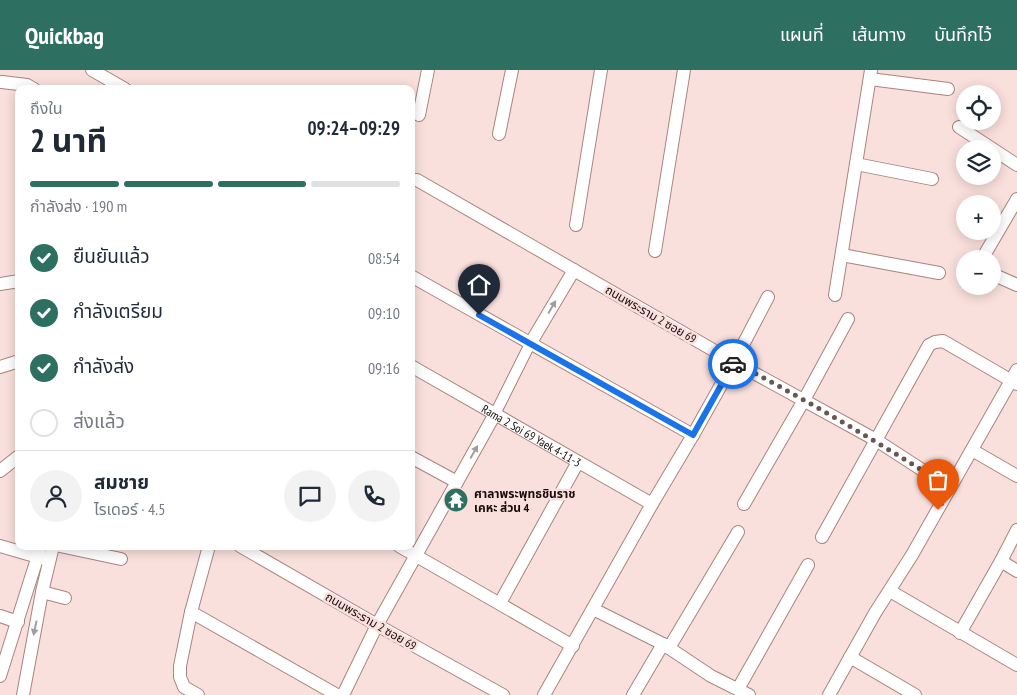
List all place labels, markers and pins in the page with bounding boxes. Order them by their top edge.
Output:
pin [458,264,500,315]
pin [917,459,959,510]
place label: ศาลาพระพุทธชินราช เคหะ ส่วน 4 [474,486,576,515]
temple icon: ศาลาพระพุทธชินราช เคหะ ส่วน 4 [443,487,469,513]

